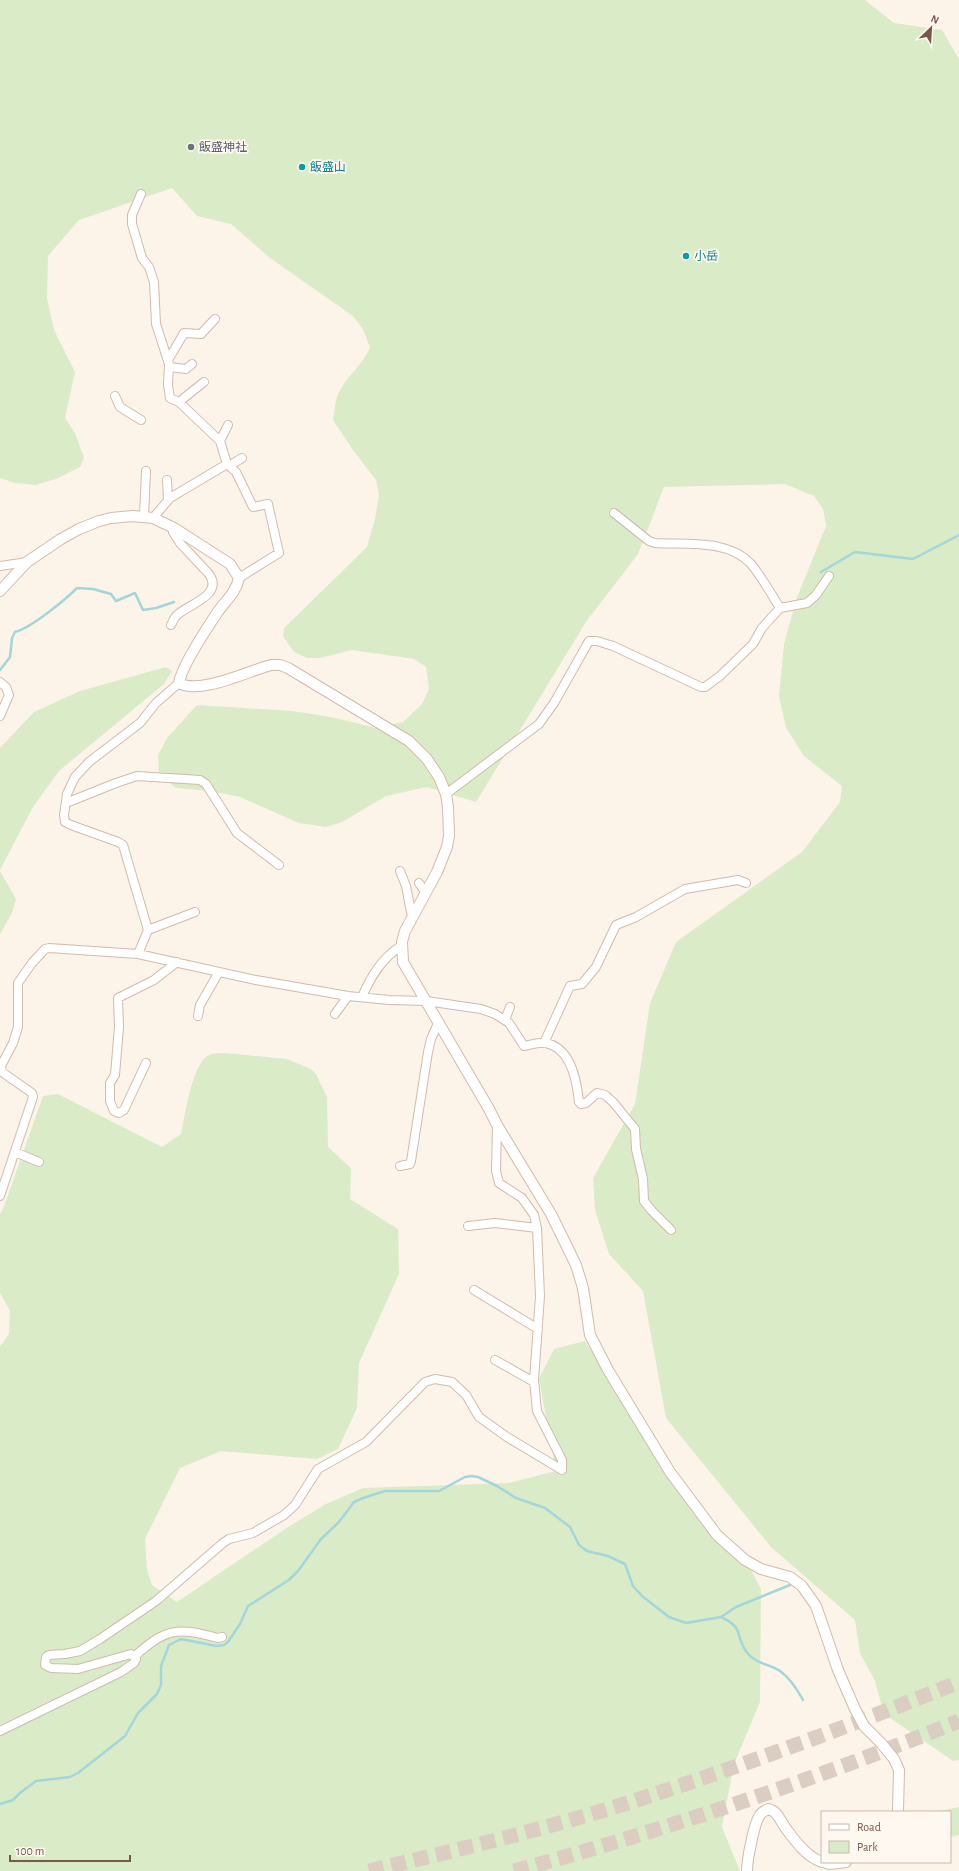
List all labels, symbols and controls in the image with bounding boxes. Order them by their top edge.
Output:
north arrow [911,8,951,48]
text: N [929,13,941,26]
place label: 飯盛神社 [199,140,247,153]
marker: 飯盛神社 [186,142,196,152]
place label: 飯盛山 [310,160,346,173]
marker: 飯盛山 [297,162,307,172]
place label: 小岳 [694,250,718,262]
marker: 小岳 [681,251,691,261]
legend [821,1811,951,1863]
text: Road [857,1821,881,1833]
scale bar [10,1837,130,1863]
text: Park [857,1841,878,1853]
text: 100 m [16,1845,44,1857]

